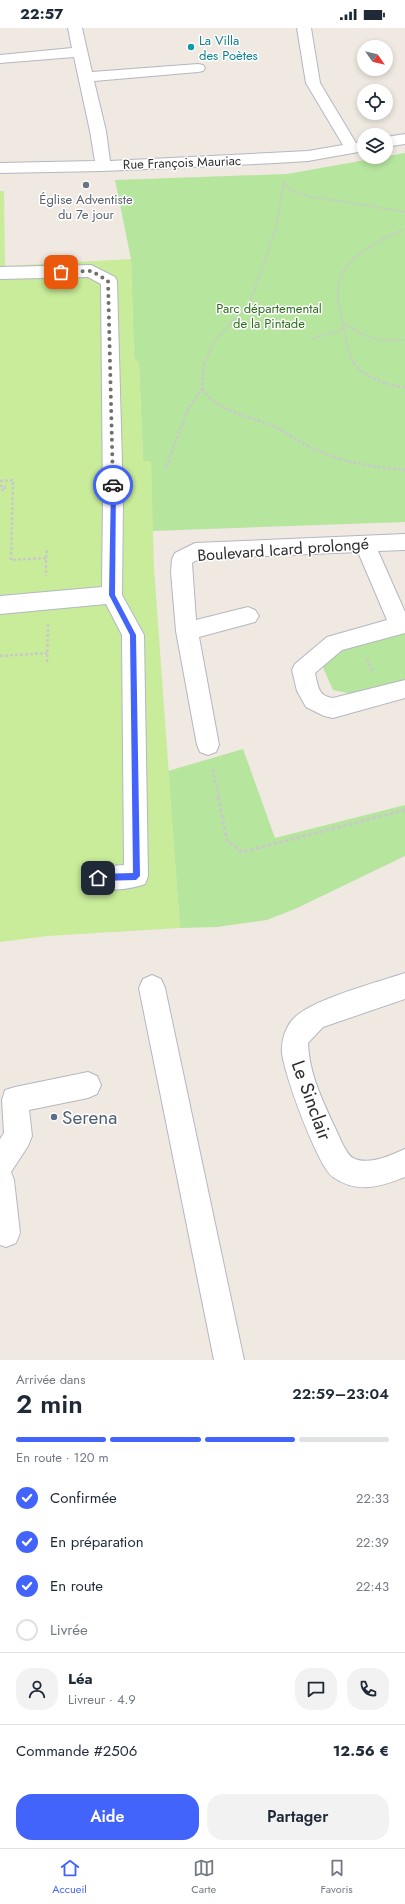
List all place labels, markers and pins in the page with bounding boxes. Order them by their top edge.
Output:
place label: La Villa des Poètes [199,31,258,65]
marker: La Villa des Poètes [186,42,196,52]
marker: Église Adventiste du 7e jour [81,180,91,190]
place label: Église Adventiste du 7e jour [39,190,133,224]
pin [44,255,78,289]
pin [81,861,115,895]
place label: Serena [62,1104,117,1131]
marker: Serena [49,1112,59,1122]

